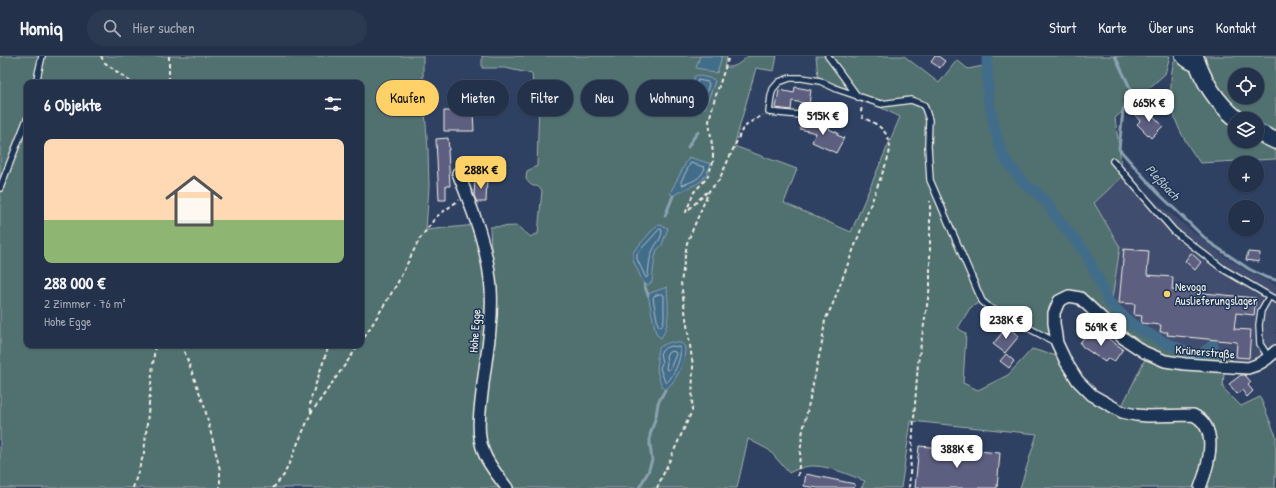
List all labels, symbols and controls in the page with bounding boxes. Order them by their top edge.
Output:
search box [87,10,367,46]
text: Homiq [20,15,63,41]
icon: search [101,17,123,39]
text: Hier suchen [133,17,195,38]
text: Start [1049,18,1076,37]
text: Karte [1098,18,1127,37]
text: Über uns [1149,18,1194,37]
text: Kontakt [1216,18,1256,37]
map controls [1228,68,1264,236]
button: locate [1228,68,1264,104]
chip: Kaufen [376,80,439,116]
chip: Mieten [447,80,509,116]
chip: Filter [517,80,573,116]
chip: Neu [581,80,628,116]
chip: Wohnung [636,80,708,116]
pin: 665K € [1116,89,1182,123]
text: 6 Objekte [44,93,102,116]
icon: filters [322,93,344,115]
text: 665K € [1133,93,1165,111]
pin: 515K € [790,102,856,136]
text: 515K € [807,106,839,124]
button: layers [1228,112,1264,148]
pin: 288K € [448,156,514,190]
button: + [1228,156,1264,192]
text: 288K € [464,160,498,178]
water label: Pleßbach [1141,160,1185,206]
icon: home [158,165,230,237]
button: − [1228,200,1264,236]
text: 288 000 € [44,271,106,294]
place label: Nevoga Auslieferungslager [1175,278,1258,309]
marker: Nevoga Auslieferungslager [1162,289,1172,299]
text: 2 Zimmer · 76 m² [44,294,125,312]
pin: 238K € [973,306,1039,340]
street label: Hohe Egge [464,308,485,353]
text: 238K € [989,310,1023,328]
text: Hohe Egge [44,312,91,330]
pin: 569K € [1068,313,1134,347]
text: 569K € [1085,317,1117,335]
street label: Krünerstraße [1175,340,1236,363]
pin: 388K € [924,435,990,469]
text: 388K € [940,439,974,457]

